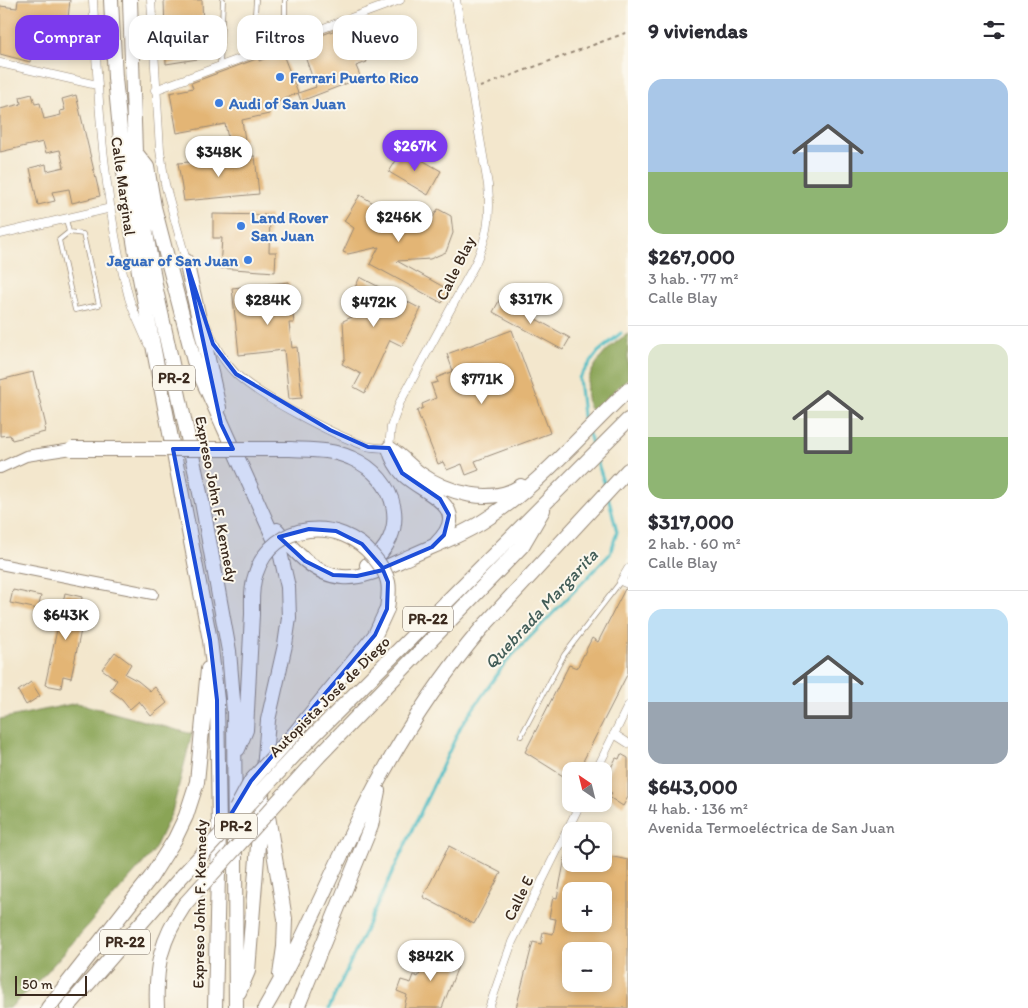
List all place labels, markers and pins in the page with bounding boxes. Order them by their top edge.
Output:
place label: Ferrari Puerto Rico [290,68,419,87]
marker: Ferrari Puerto Rico [274,71,286,83]
place label: Audi of San Juan [228,94,347,113]
marker: Audi of San Juan [213,97,225,109]
pin: $267K [380,130,450,172]
pin: $348K [184,136,254,178]
pin: $246K [364,200,434,243]
place label: Land Rover San Juan [251,208,329,245]
marker: Land Rover San Juan [235,220,247,232]
place label: Jaguar of San Juan [106,251,238,271]
marker: Jaguar of San Juan [242,254,254,266]
pin: $317K [496,282,566,325]
pin: $284K [233,284,303,326]
pin: $472K [339,286,409,328]
pin: $771K [447,362,517,405]
pin: $643K [31,598,101,641]
pin: $842K [396,940,466,982]

